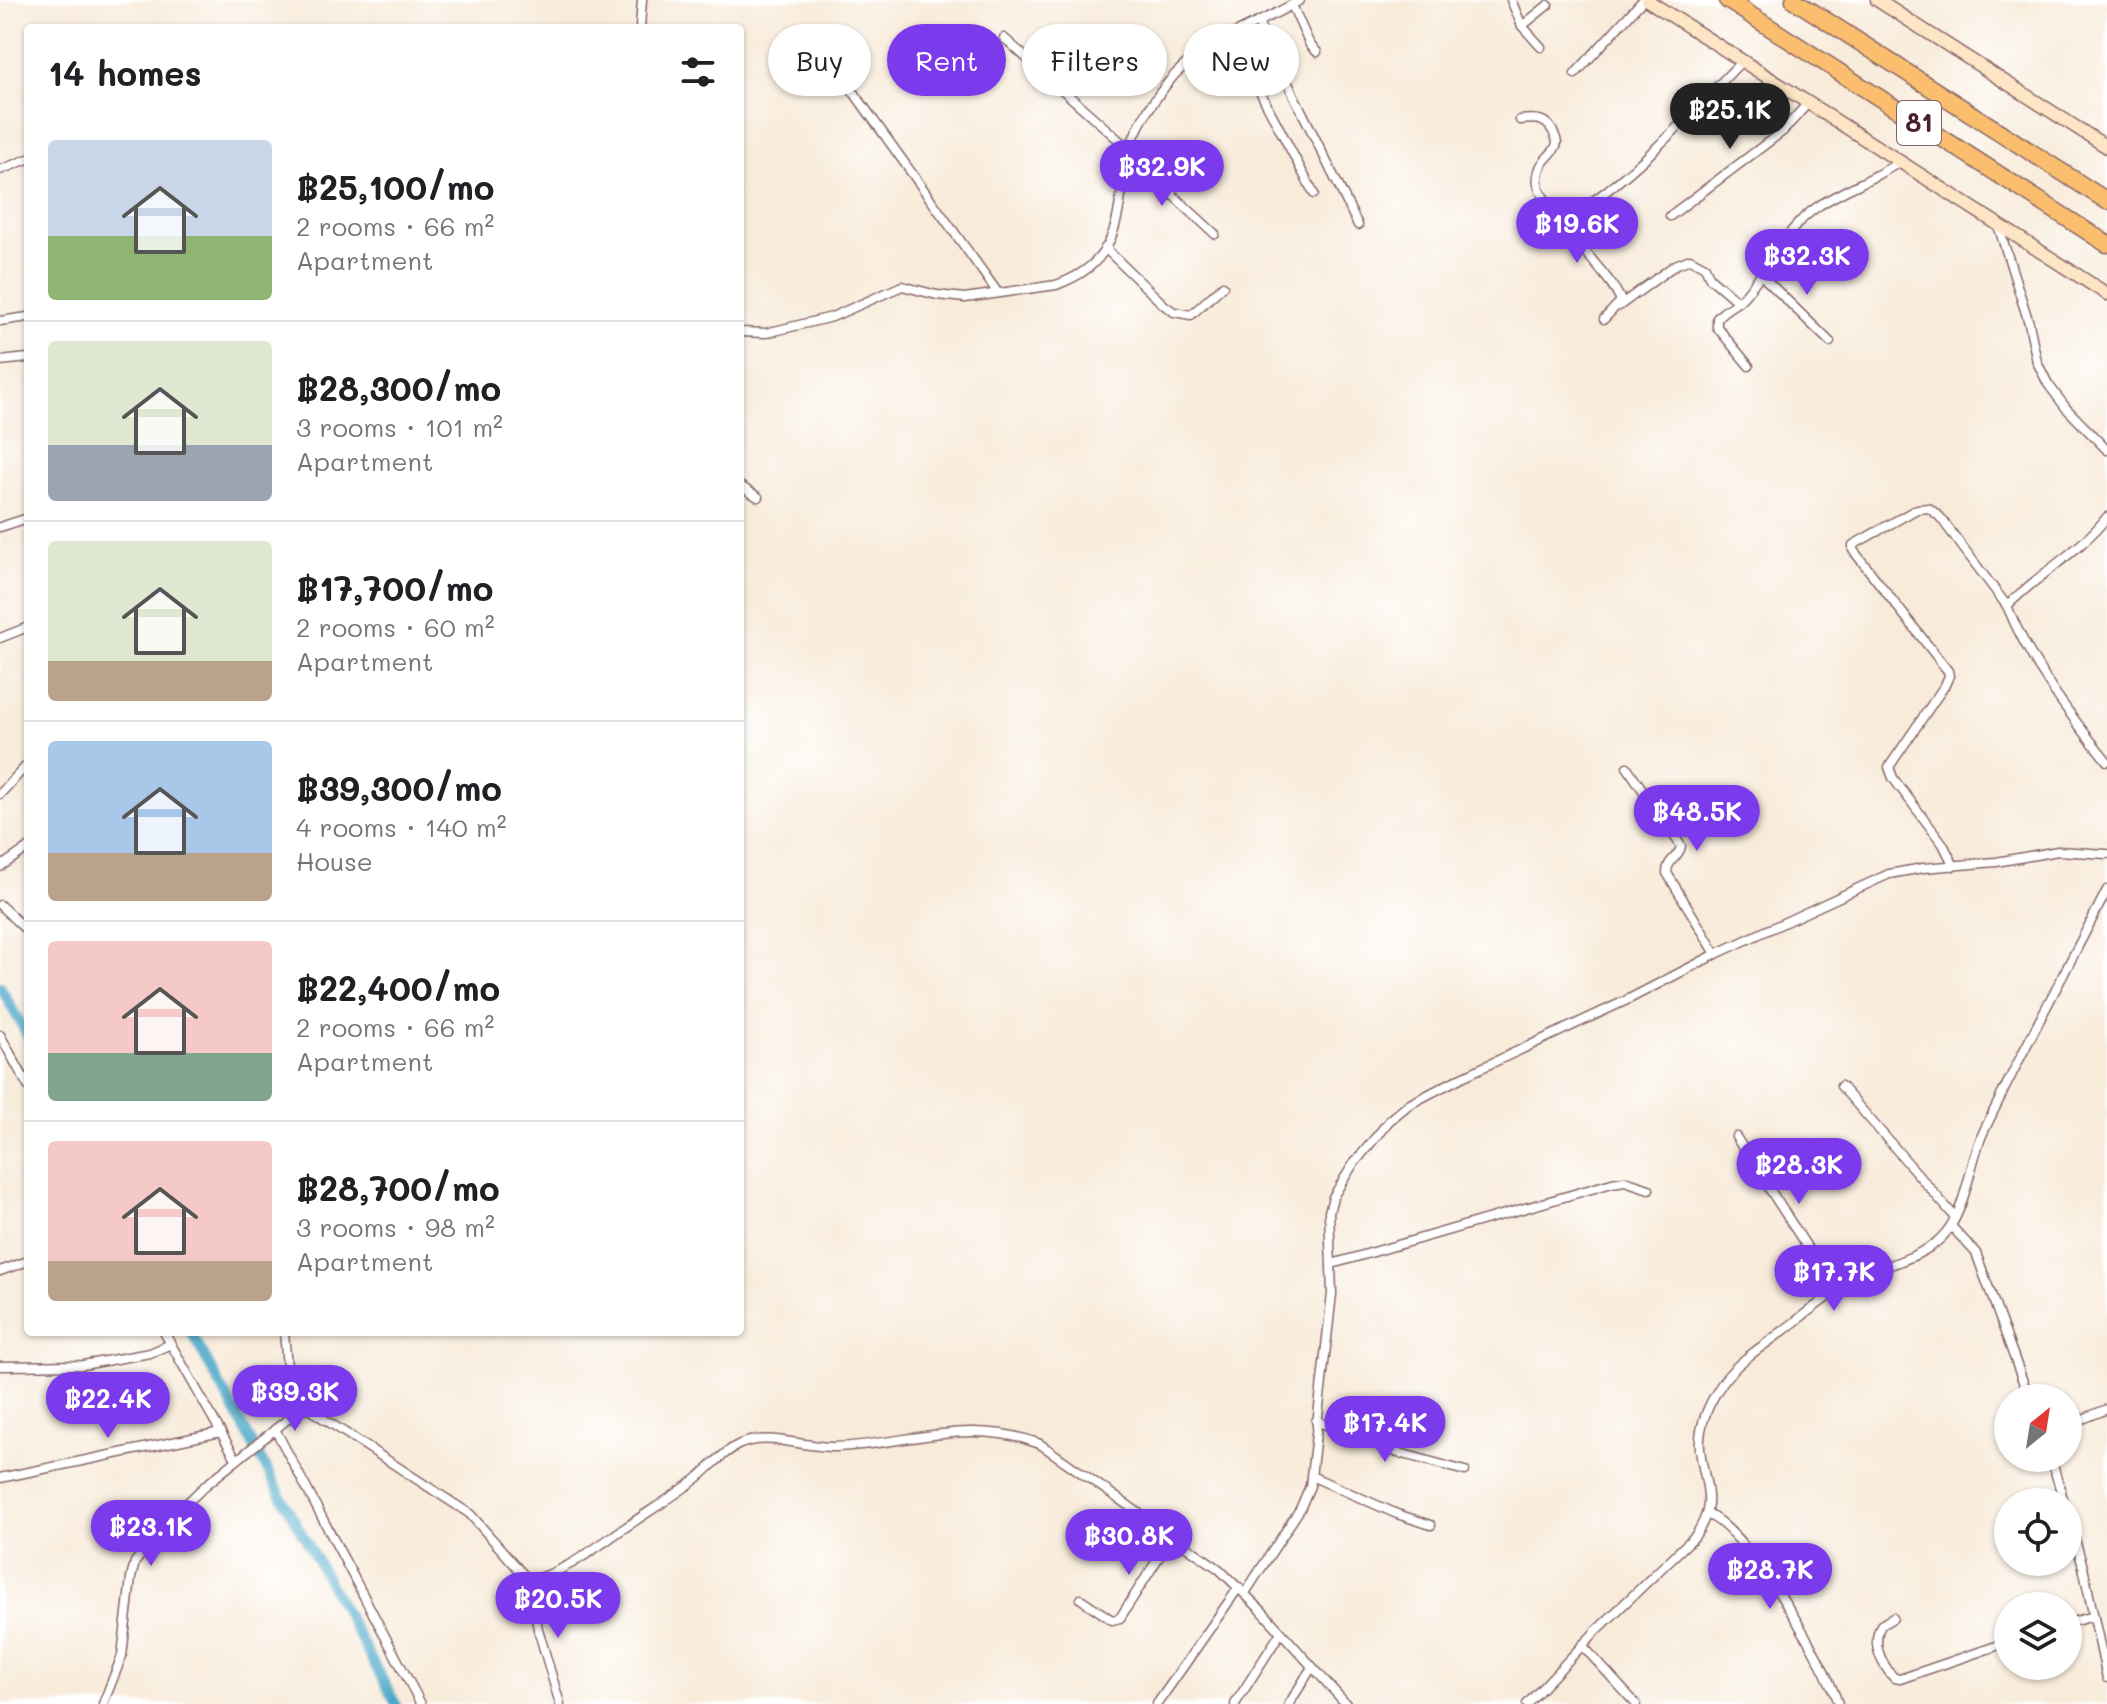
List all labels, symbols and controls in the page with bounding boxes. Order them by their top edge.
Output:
chip: Buy [768,24,871,96]
chip: Rent [887,24,1006,96]
chip: Filters [1022,24,1167,96]
chip: New [1183,24,1299,96]
text: 14 homes [48,50,202,95]
icon: filters [676,50,720,94]
pin: ฿25.1K [1665,83,1795,151]
text: ฿25.1K [1688,92,1772,126]
road number: 81 [1897,101,1941,145]
pin: ฿32.9K [1097,140,1227,208]
text: ฿32.9K [1118,149,1206,183]
text: ฿25,100/mo [296,164,495,209]
icon: home [112,172,208,268]
pin: ฿19.6K [1512,197,1642,265]
text: ฿19.6K [1534,206,1620,240]
text: 2 rooms · 66 m² [296,209,494,243]
pin: ฿32.3K [1742,229,1872,297]
text: ฿32.3K [1763,238,1851,272]
text: Apartment [296,243,433,277]
text: ฿28,300/mo [296,365,501,410]
icon: home [112,373,208,469]
text: 3 rooms · 101 m² [296,410,503,444]
text: Apartment [296,444,433,478]
text: ฿17,700/mo [296,565,494,610]
icon: home [112,573,208,669]
text: 2 rooms · 60 m² [296,610,495,644]
text: Apartment [296,644,433,678]
text: ฿39,300/mo [296,765,502,810]
icon: home [112,773,208,869]
pin: ฿48.5K [1632,785,1762,853]
text: ฿48.5K [1652,794,1742,828]
text: 4 rooms · 140 m² [296,810,507,844]
text: House [296,844,373,878]
text: ฿22,400/mo [296,965,500,1010]
icon: home [112,973,208,1069]
text: 2 rooms · 66 m² [296,1010,494,1044]
text: Apartment [296,1044,433,1078]
pin: ฿28.3K [1734,1138,1864,1206]
text: ฿28.3K [1755,1147,1843,1181]
text: ฿28,700/mo [296,1165,500,1210]
icon: home [112,1173,208,1269]
text: 3 rooms · 98 m² [296,1210,495,1244]
text: Apartment [296,1244,433,1278]
pin: ฿17.7K [1769,1245,1899,1313]
text: ฿17.7K [1792,1254,1876,1288]
pin: ฿39.3K [230,1365,360,1433]
pin: ฿22.4K [43,1372,173,1440]
text: ฿39.3K [250,1374,340,1408]
text: ฿22.4K [64,1381,152,1415]
north arrow [1994,1384,2082,1472]
map controls [1994,1384,2082,1680]
pin: ฿17.4K [1320,1396,1450,1464]
text: ฿17.4K [1342,1405,1428,1439]
button: locate [1994,1488,2082,1576]
pin: ฿23.1K [86,1500,216,1568]
text: ฿23.1K [109,1509,193,1543]
pin: ฿30.8K [1064,1509,1194,1577]
text: ฿30.8K [1083,1518,1175,1552]
pin: ฿28.7K [1705,1543,1835,1611]
text: ฿28.7K [1726,1552,1814,1586]
pin: ฿20.5K [493,1572,623,1640]
text: ฿20.5K [513,1581,603,1615]
button: layers [1994,1592,2082,1680]

